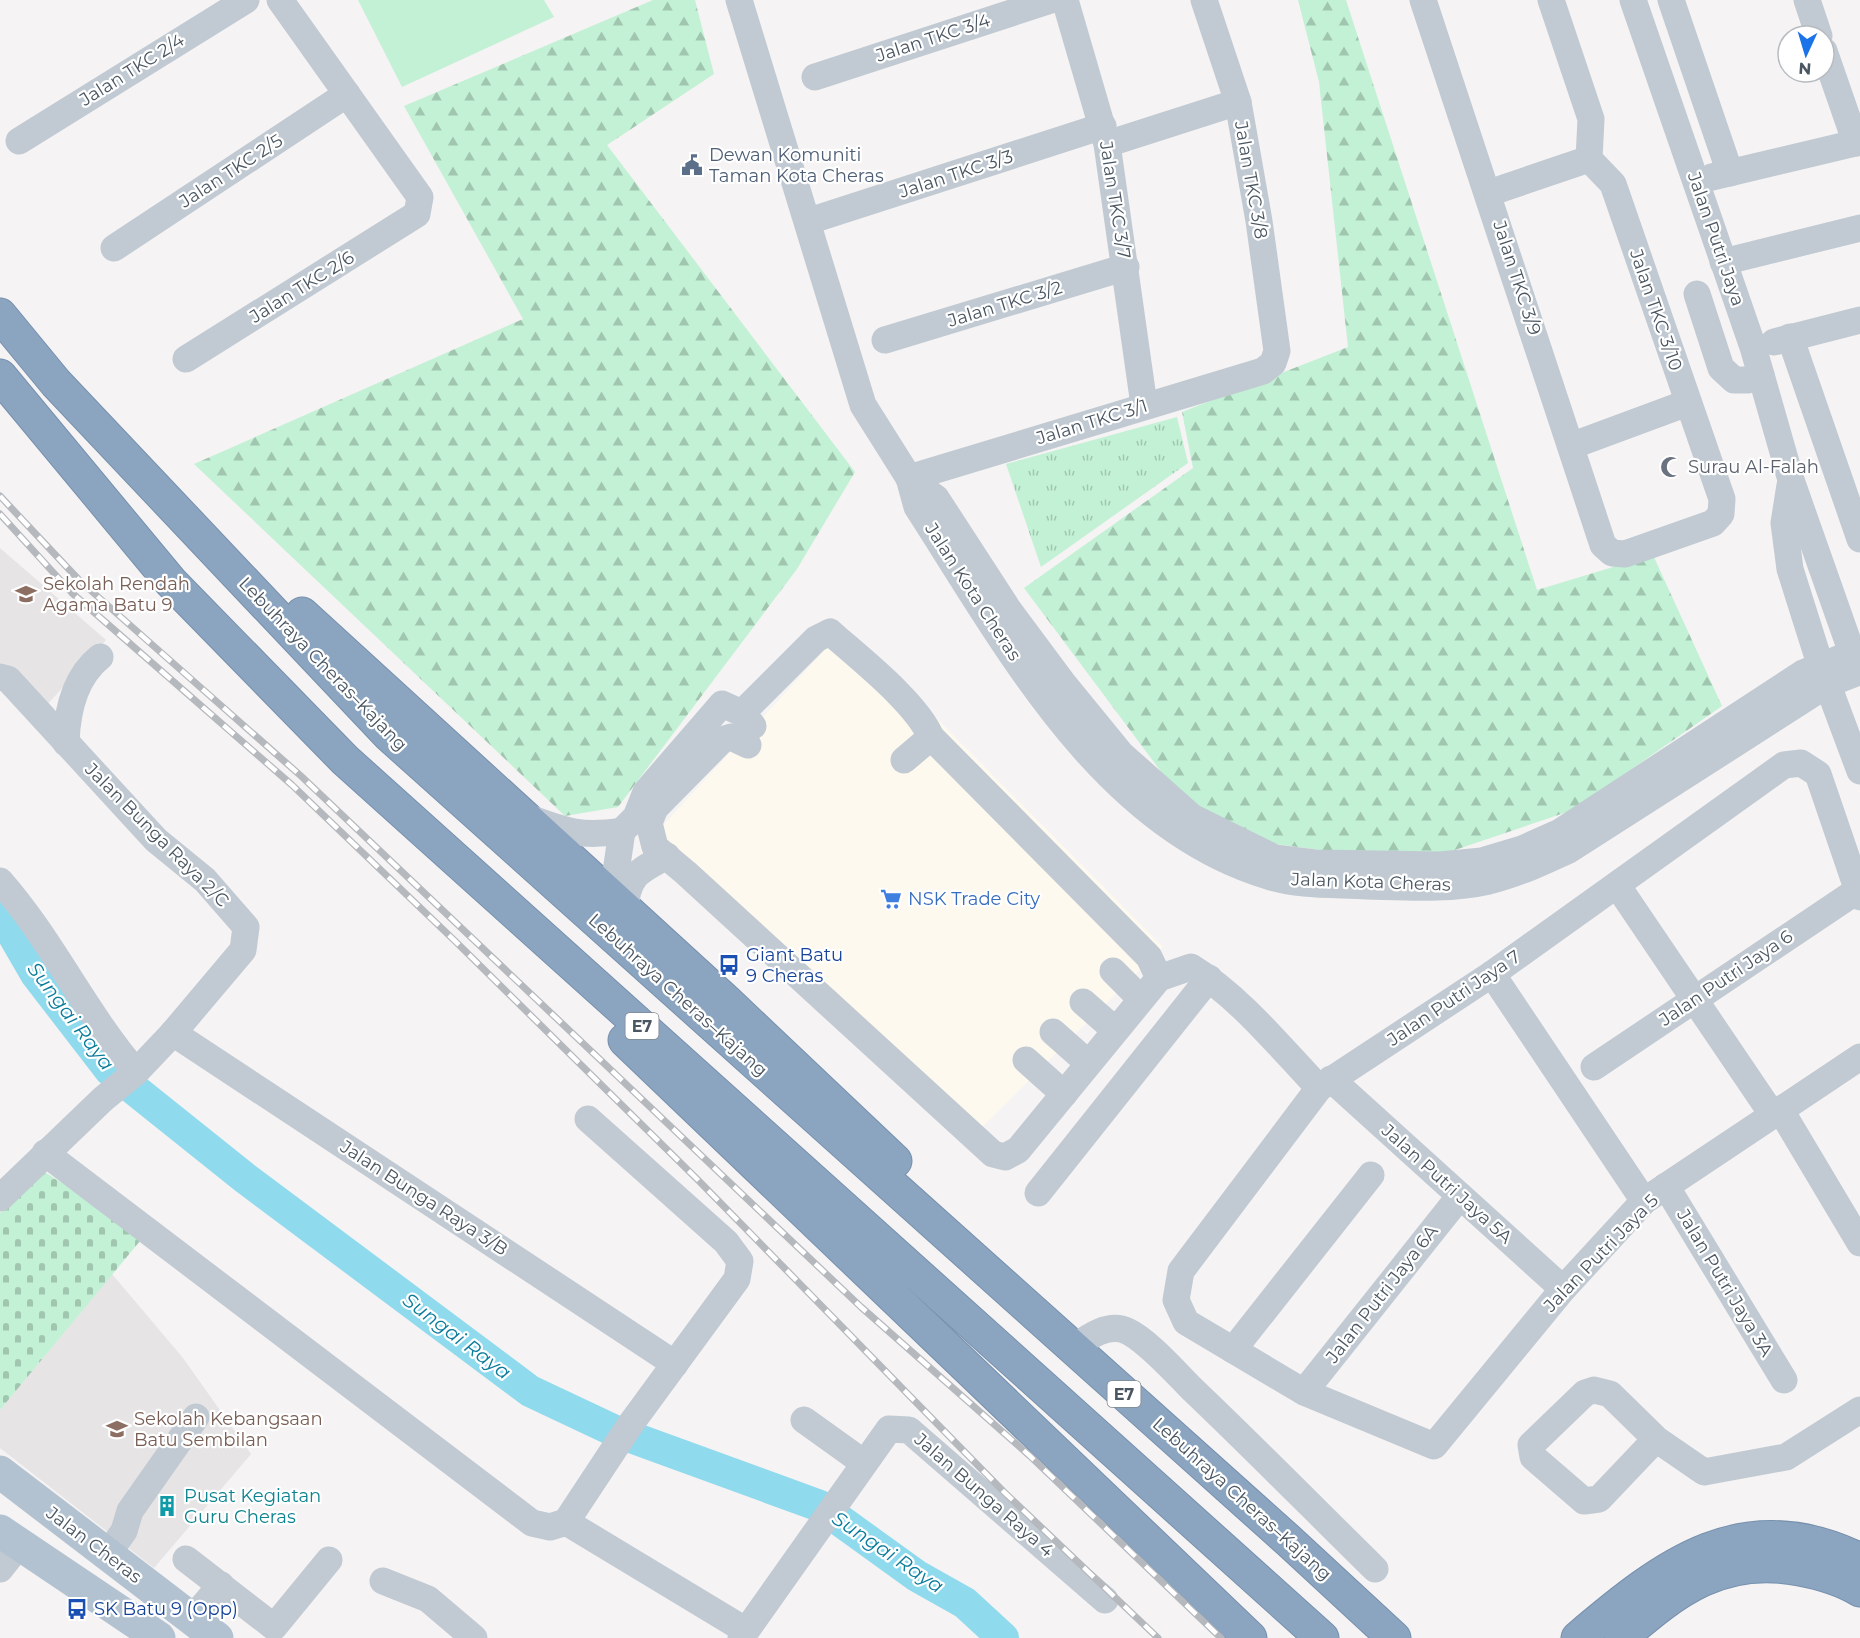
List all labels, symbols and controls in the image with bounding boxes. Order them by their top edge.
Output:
street label: Jalan TKC 3/4 [872,9,993,67]
north arrow [1776,24,1836,84]
street label: Jalan TKC 2/4 [75,29,188,111]
text: N [1798,59,1812,78]
street label: Jalan TKC 3/8 [1230,118,1272,241]
street label: Jalan TKC 2/5 [174,130,287,213]
street label: Jalan TKC 3/7 [1095,139,1135,260]
place label: Dewan Komuniti Taman Kota Cheras [709,144,884,187]
street label: Jalan TKC 3/3 [895,145,1016,203]
public building icon: Dewan Komuniti Taman Kota Cheras [680,153,704,177]
street label: Jalan Putri Jaya [1682,168,1749,309]
street label: Jalan TKC 3/9 [1488,217,1546,338]
street label: Jalan TKC 3/10 [1625,245,1687,374]
street label: Jalan TKC 2/6 [245,246,358,328]
street label: Jalan TKC 3/2 [944,276,1065,332]
street label: Jalan TKC 3/1 [1033,395,1150,450]
mosque icon: Surau Al-Falah [1659,455,1683,479]
place label: Surau Al-Falah [1688,456,1819,478]
street label: Jalan Kota Cheras [920,518,1026,665]
street label: Lebuhraya Cheras–Kajang [234,572,412,756]
place label: Sekolah Rendah Agama Batu 9 [43,573,190,616]
school or university icon: Sekolah Rendah Agama Batu 9 [14,582,38,606]
street label: Jalan Bunga Raya 2/C [80,758,234,912]
street label: Jalan Kota Cheras [1290,868,1451,896]
supermarket icon: NSK Trade City [879,887,903,911]
place label: NSK Trade City [908,888,1040,910]
street label: Lebuhraya Cheras–Kajang [584,909,772,1081]
street label: Jalan Putri Jaya 6 [1654,925,1797,1031]
place label: Giant Batu 9 Cheras [746,944,843,987]
street label: Jalan Putri Jaya 7 [1383,945,1525,1051]
bus stop icon: Giant Batu 9 Cheras [717,953,741,977]
water label: Sungai Raya [23,957,119,1075]
road number: E7 [626,1013,658,1039]
street label: Jalan Putri Jaya 5A [1376,1119,1517,1248]
street label: Jalan Bunga Raya 3/B [335,1135,512,1260]
street label: Jalan Putri Jaya 5 [1538,1190,1663,1317]
street label: Jalan Putri Jaya 3A [1672,1204,1778,1361]
street label: Jalan Putri Jaya 6A [1321,1221,1443,1368]
water label: Sungai Raya [398,1288,516,1384]
road number: E7 [1108,1381,1140,1407]
place label: Sekolah Kebangsaan Batu Sembilan [134,1408,323,1451]
street label: Lebuhraya Cheras–Kajang [1148,1413,1336,1585]
school or university icon: Sekolah Kebangsaan Batu Sembilan [105,1417,129,1441]
street label: Jalan Bunga Raya 4 [909,1428,1058,1562]
place label: Pusat Kegiatan Guru Cheras [184,1485,321,1528]
building icon: Pusat Kegiatan Guru Cheras [155,1494,179,1518]
street label: Jalan Cheras [41,1501,146,1588]
water label: Sungai Raya [828,1506,948,1598]
bus stop icon: SK Batu 9 (Opp) [65,1597,89,1621]
place label: SK Batu 9 (Opp) [94,1598,238,1620]

